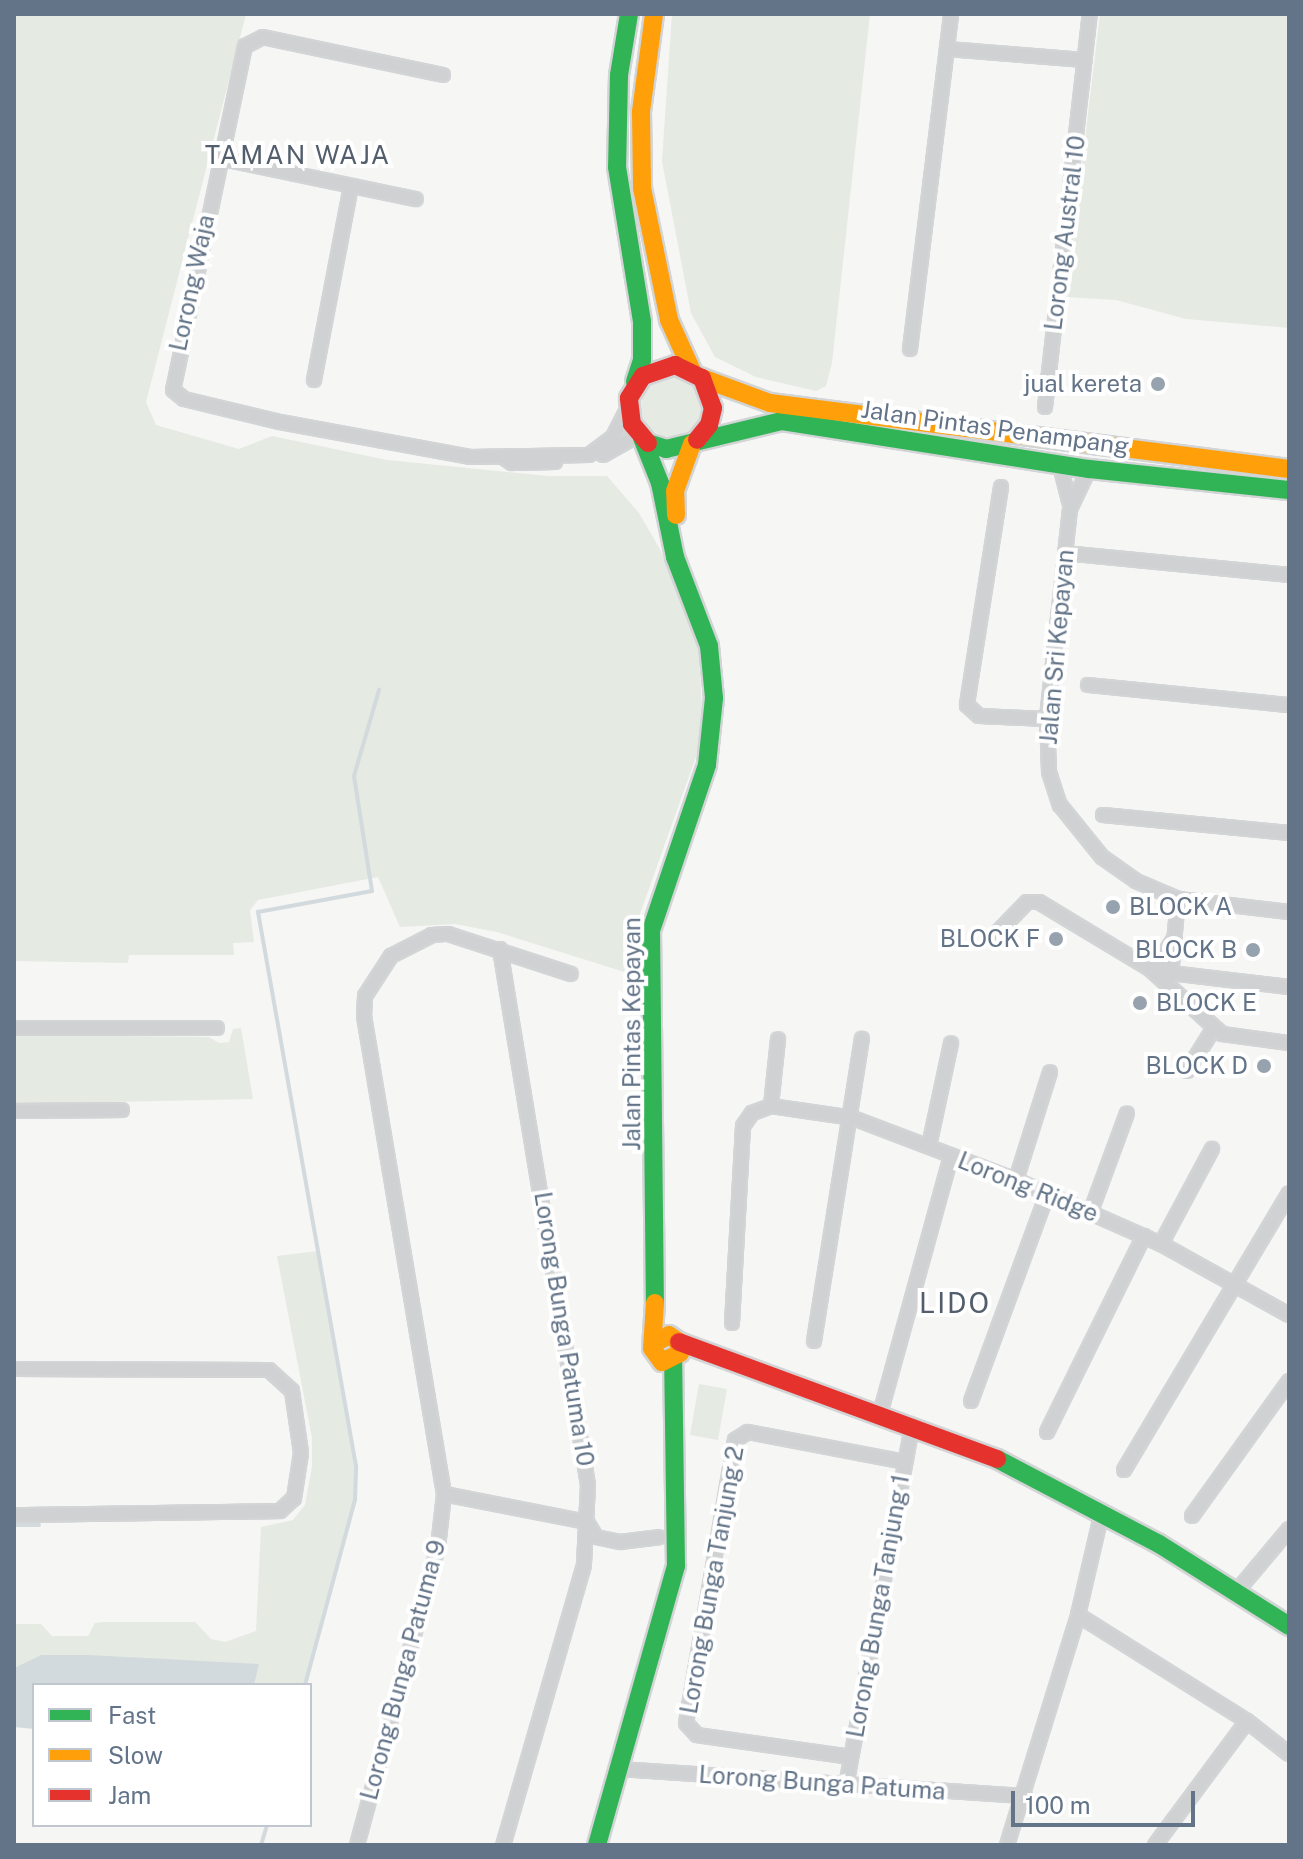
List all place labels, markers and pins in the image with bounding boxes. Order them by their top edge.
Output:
place label: jual kereta [1024,370,1142,398]
marker: jual kereta [1149,375,1167,393]
place label: BLOCK A [1129,893,1232,921]
marker: BLOCK A [1104,898,1122,916]
place label: BLOCK F [940,925,1040,953]
marker: BLOCK F [1047,930,1065,948]
place label: BLOCK B [1135,936,1237,964]
marker: BLOCK B [1244,941,1262,959]
place label: BLOCK E [1156,989,1257,1017]
marker: BLOCK E [1131,994,1149,1012]
place label: BLOCK D [1145,1052,1248,1080]
marker: BLOCK D [1255,1057,1273,1075]

